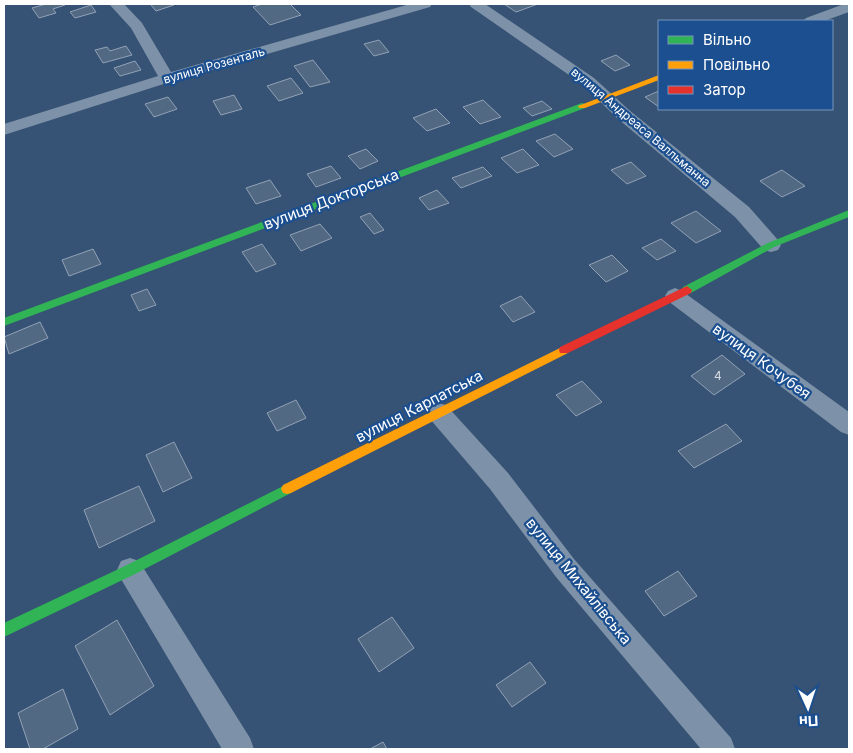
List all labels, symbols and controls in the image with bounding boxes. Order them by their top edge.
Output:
legend [658,20,833,110]
text: Вільно [703,30,751,49]
street label: вулиця Розенталь [162,43,267,87]
text: Повільно [703,55,770,74]
street label: вулиця Андреаса Валльманна [568,64,714,190]
text: Затор [703,80,746,99]
street label: вулиця Докторська [261,164,401,234]
street label: вулиця Кочубея [709,319,815,403]
street label: вулиця Карпатська [352,366,486,446]
house number: 4 [714,368,722,383]
street label: вулиця Михайлівська [522,514,636,648]
north arrow [783,683,833,733]
text: Пн [799,712,819,730]

